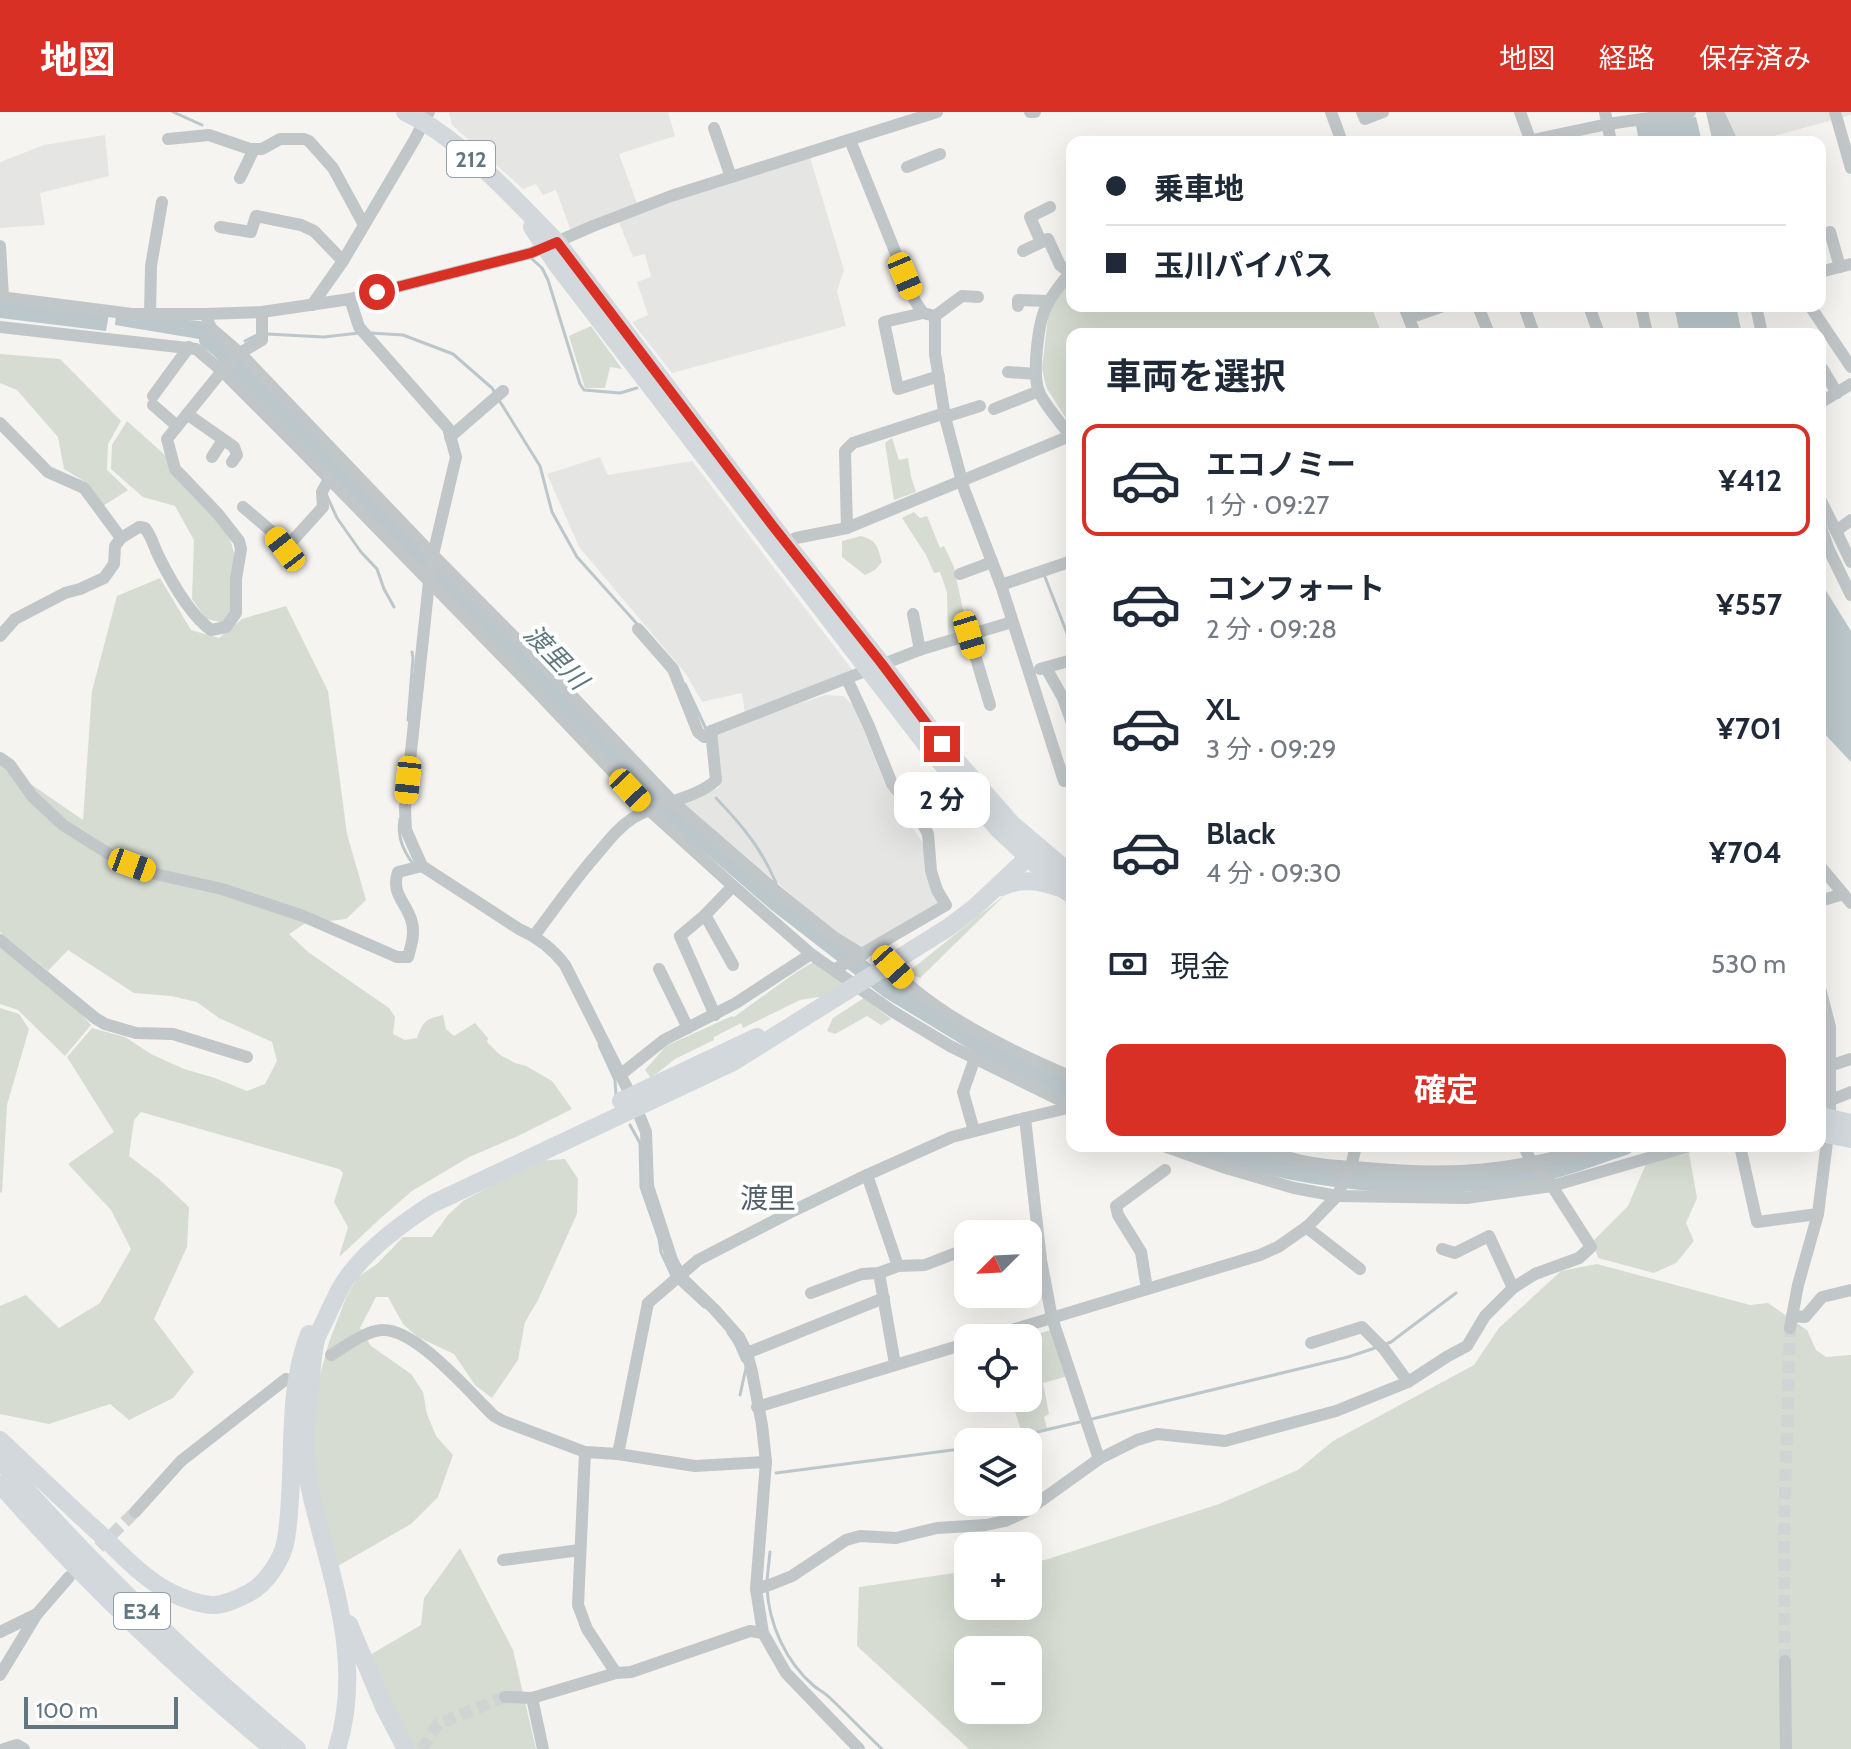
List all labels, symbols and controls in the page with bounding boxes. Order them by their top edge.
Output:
text: 地図 [40,36,116,83]
text: 地図 [1499,41,1555,75]
text: 経路 [1599,41,1655,75]
text: 保存済み [1699,41,1811,75]
road number: 212 [447,141,495,177]
text: 乗車地 [1154,170,1244,207]
text: 玉川バイパス [1154,247,1333,284]
car [885,249,925,303]
route start [359,274,395,310]
text: 車両を選択 [1106,354,1286,398]
icon: car [1110,444,1182,516]
text: エコノミー [1206,446,1356,483]
text: ¥412 [1719,462,1782,499]
text: 1 分 · 09:27 [1206,489,1329,521]
car [261,523,309,575]
icon: car [1110,568,1182,640]
text: コンフォート [1206,570,1385,607]
text: ¥557 [1716,586,1782,623]
car [951,609,987,661]
text: 2 分 · 09:28 [1206,613,1337,645]
water label: 渡里川 [517,618,597,698]
text: XL [1206,691,1240,728]
icon: car [1110,692,1182,764]
text: ¥701 [1717,710,1782,747]
route end [924,726,960,762]
text: 3 分 · 09:29 [1206,733,1337,765]
car [394,755,422,805]
car [605,764,655,816]
callout: 2 分 [894,772,990,828]
text: 2 分 [919,784,965,816]
text: Black [1206,815,1276,852]
icon: car [1110,816,1182,888]
text: ¥704 [1709,834,1782,871]
car [105,846,159,884]
text: 4 分 · 09:30 [1206,857,1341,889]
car [868,941,918,993]
icon: cash [1106,942,1150,986]
text: 現金 [1170,948,1230,985]
text: 530 m [1711,948,1786,980]
button: 確定 [1106,1044,1786,1136]
district label: 渡里 [740,1181,796,1215]
north arrow [954,1220,1042,1308]
map controls [954,1220,1042,1724]
button: locate [954,1324,1042,1412]
button: layers [954,1428,1042,1516]
button: + [954,1532,1042,1620]
road number: E34 [114,1593,170,1629]
button: − [954,1636,1042,1724]
scale bar [24,1693,178,1729]
text: 100 m [36,1697,98,1724]

